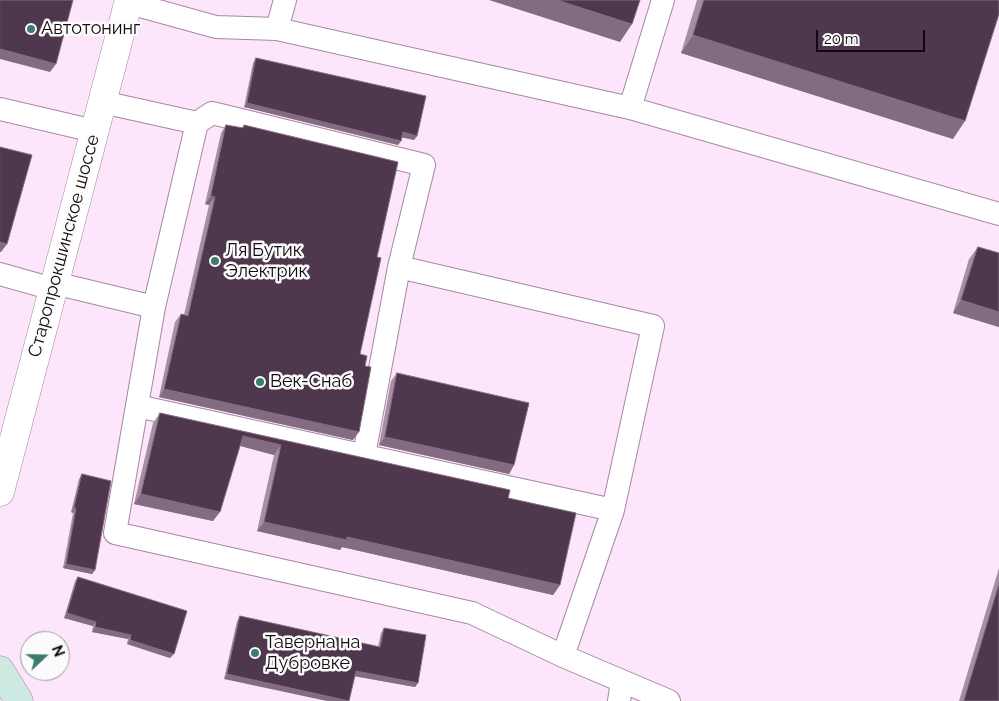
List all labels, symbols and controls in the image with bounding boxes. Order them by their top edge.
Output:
place label: Автотонинг [41,18,140,40]
scale bar [819,20,928,52]
marker: Автотонинг [25,23,37,35]
text: 20 m [824,30,859,48]
street label: Старопрокшинское шоссе [24,132,104,360]
place label: Ля Бутик Электрик [225,240,308,282]
marker: Ля Бутик Электрик [209,255,221,267]
place label: Век-Снаб [270,371,352,393]
marker: Век-Снаб [254,376,266,388]
north arrow [20,631,70,681]
place label: Таверна на Дубровке [265,632,360,674]
text: N [49,643,67,659]
marker: Таверна на Дубровке [249,647,261,659]

